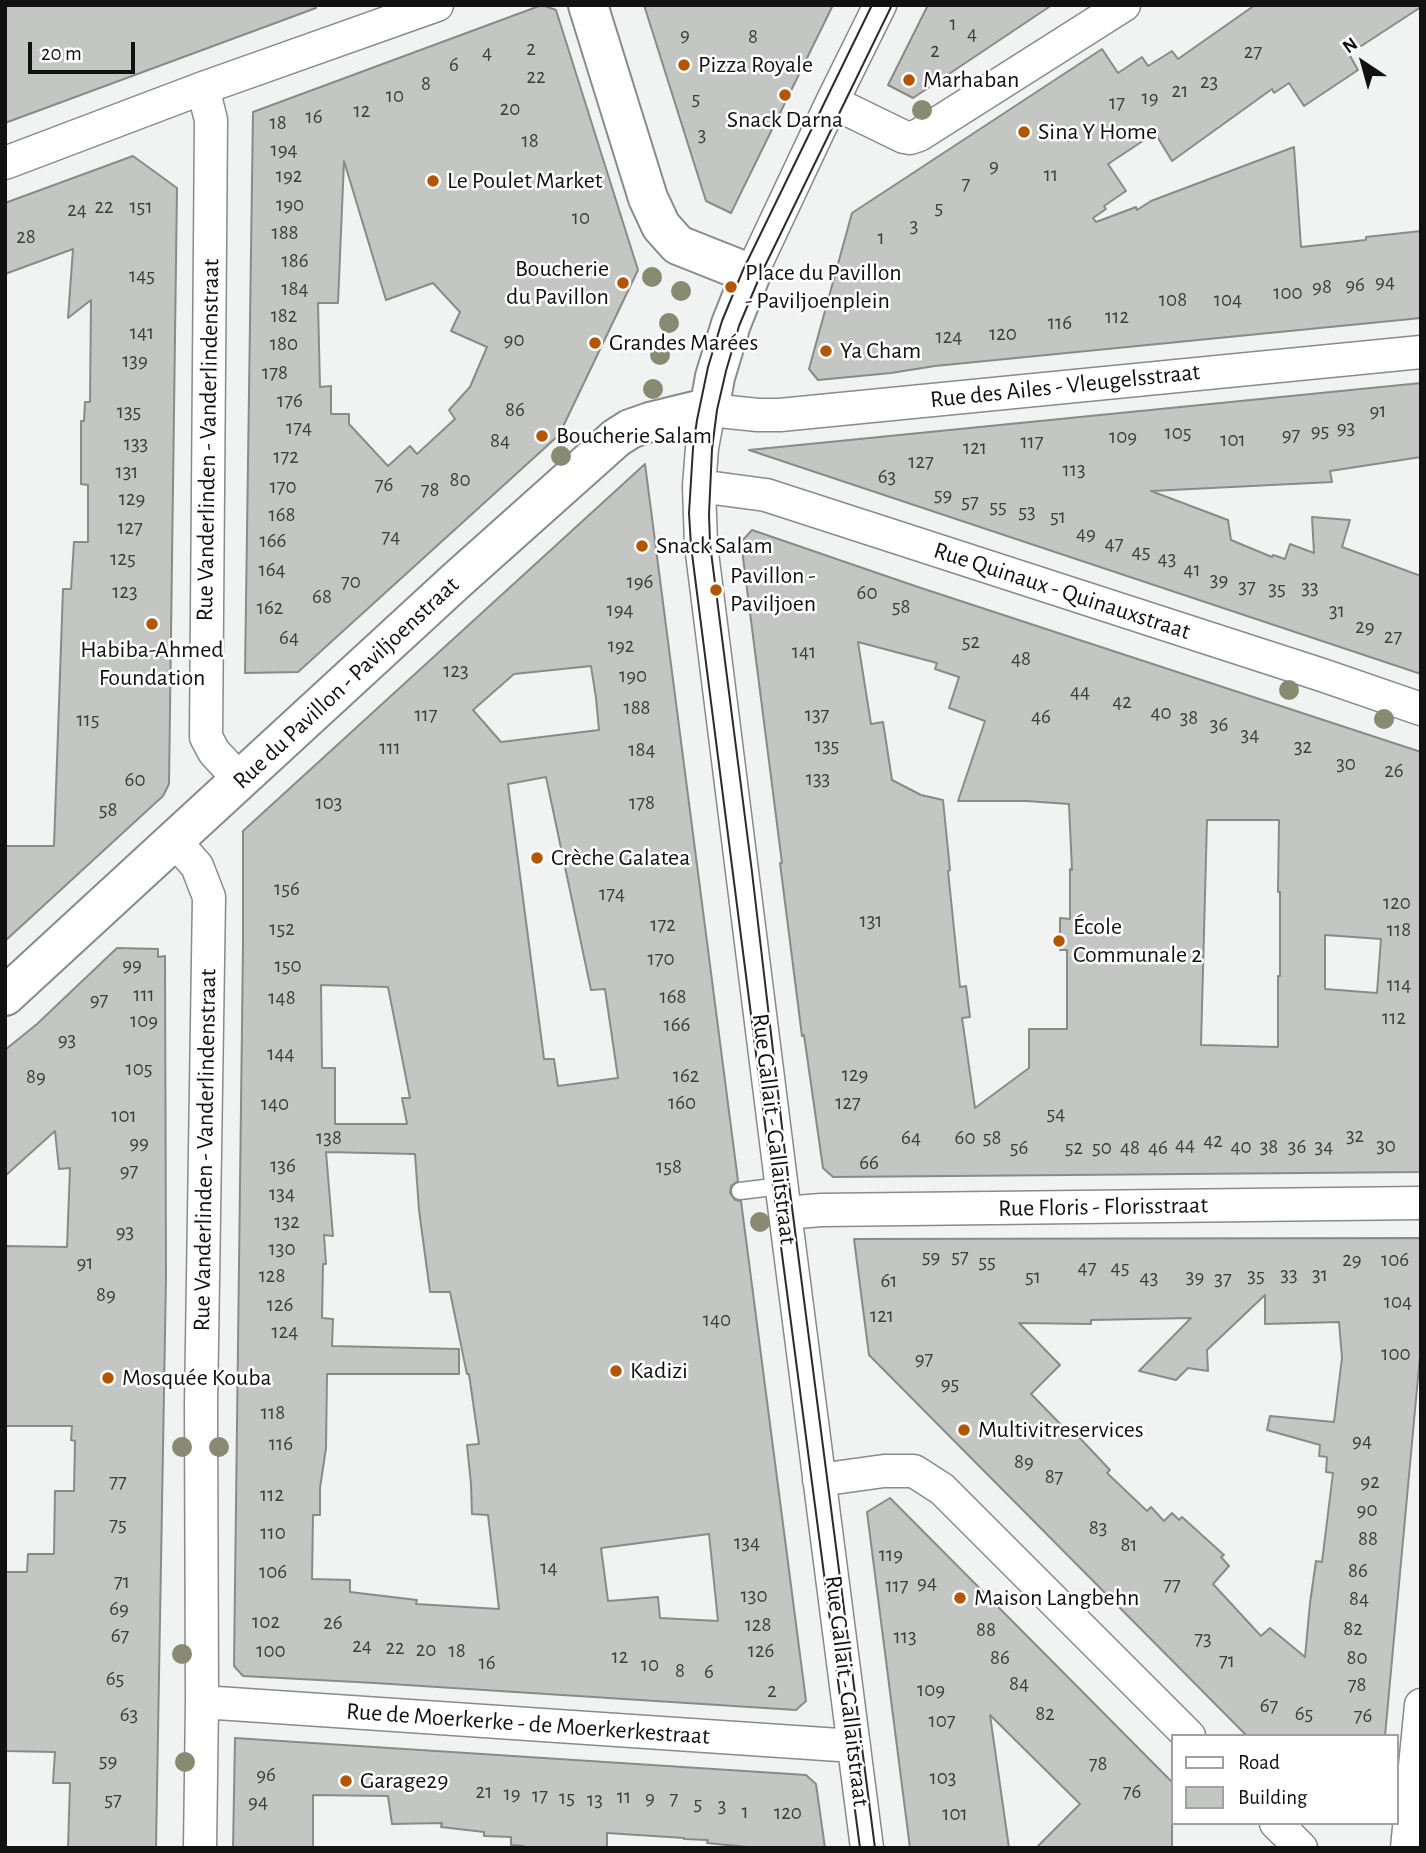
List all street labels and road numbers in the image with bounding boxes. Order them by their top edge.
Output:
street label: Rue Vanderlinden - Vanderlindenstraat [190,258,226,622]
street label: Rue des Ailes - Vleugelsstraat [929,358,1201,414]
street label: Rue Quinaux - Quinauxstraat [930,536,1194,646]
street label: Rue du Pavillon - Paviljoenstraat [227,571,465,795]
street label: Rue Vanderlinden - Vanderlindenstraat [187,968,223,1332]
street label: Rue Gallait - Gallaitstraat [746,1012,802,1246]
street label: Rue Floris - Florisstraat [998,1191,1208,1223]
street label: Rue Gallait - Gallaitstraat [819,1574,875,1808]
street label: Rue de Moerkerke - de Moerkerkestraat [345,1697,711,1751]

